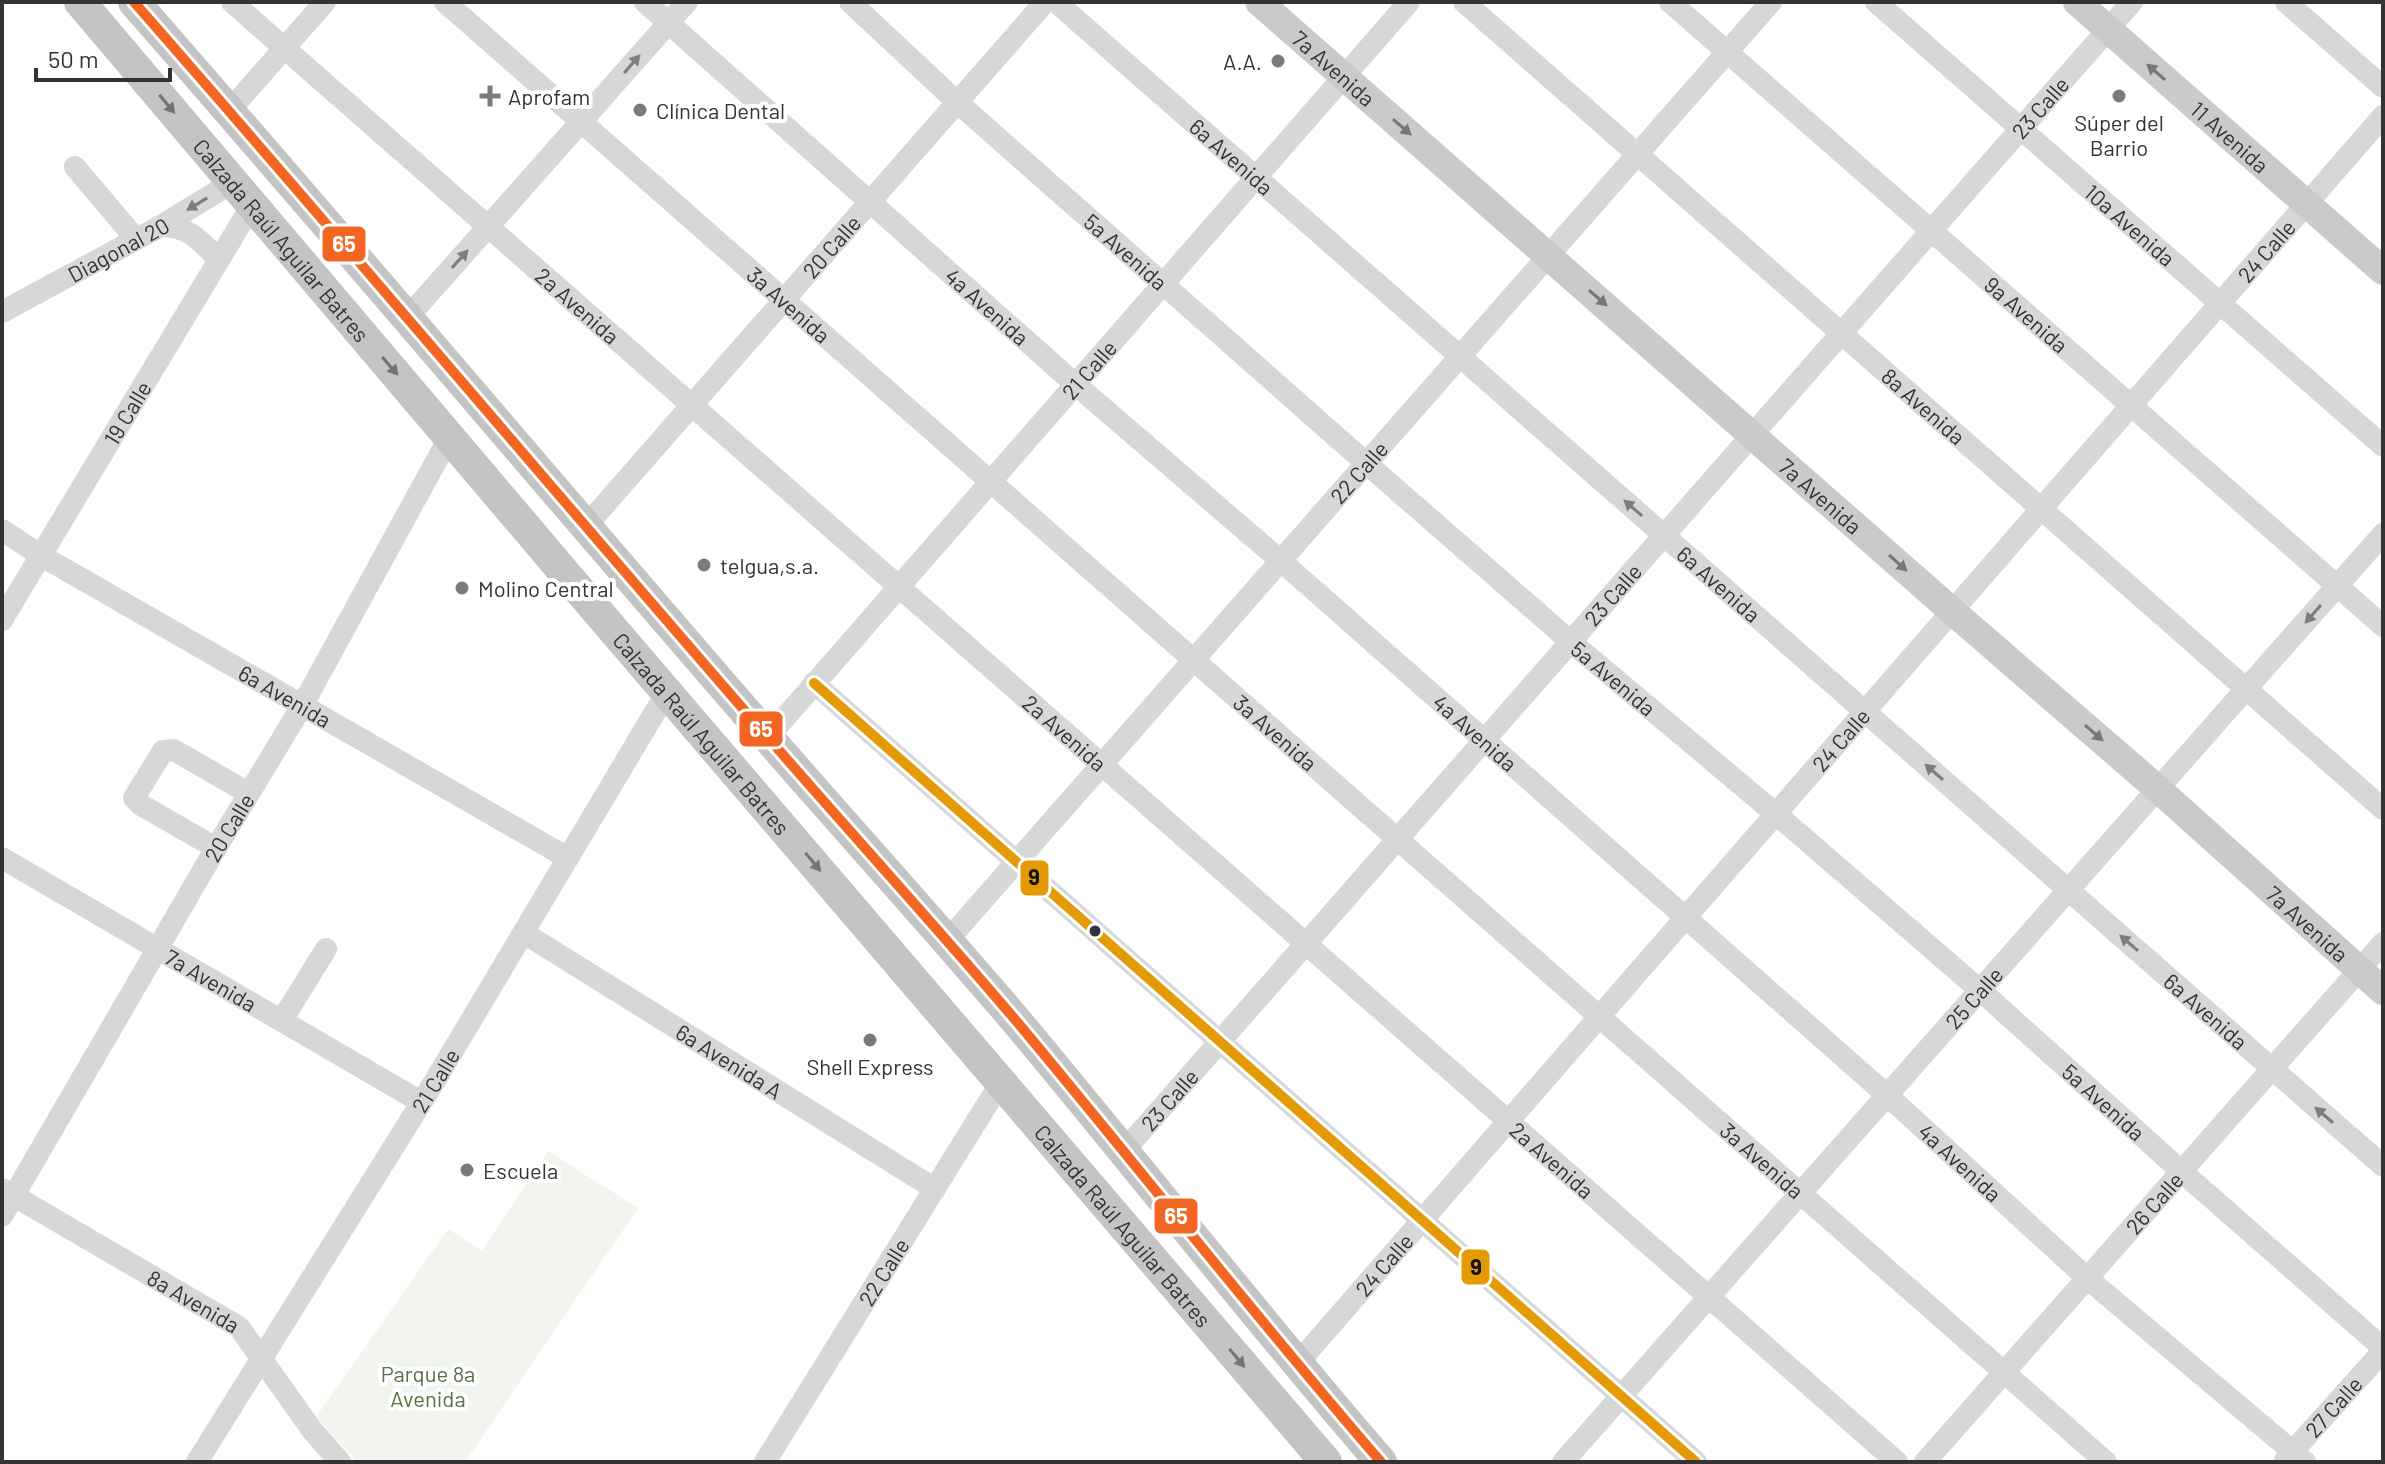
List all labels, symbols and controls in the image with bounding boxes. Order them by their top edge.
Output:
street label: 7a Avenida [1287,25,1381,111]
scale bar [36,32,170,82]
text: 50 m [48,44,99,73]
place label: A.A. [1223,48,1262,74]
marker: A.A. [1269,52,1287,70]
one-way arrow [623,54,640,74]
one-way arrow [2147,64,2167,81]
street label: 23 Calle [2006,71,2074,143]
place label: Aprofam [508,83,590,109]
marker: Aprofam [479,85,501,107]
marker: Súper del Barrio [2110,87,2128,105]
one-way arrow [158,94,175,114]
street label: 11 Avenida [2186,95,2275,178]
place label: Clínica Dental [656,97,785,123]
marker: Clínica Dental [631,101,649,119]
place label: Súper del Barrio [2074,109,2164,160]
street label: 6a Avenida [1185,113,1279,200]
one-way arrow [1391,118,1411,135]
street label: Calzada Raúl Aguilar Batres [188,133,375,347]
street label: 10a Avenida [2080,178,2181,271]
one-way arrow [186,197,208,211]
street label: 5a Avenida [1079,208,1173,295]
street label: 20 Calle [797,209,866,283]
street label: Diagonal 20 [63,211,174,287]
street label: 24 Calle [2232,214,2300,287]
line badge: 65 [321,225,367,263]
text: 65 [332,230,356,256]
one-way arrow [451,249,469,268]
street label: 3a Avenida [742,261,836,348]
street label: 2a Avenida [531,262,625,349]
street label: 4a Avenida [940,262,1035,350]
street label: 9a Avenida [1980,271,2074,358]
one-way arrow [1589,288,1608,306]
street label: 21 Calle [1056,334,1122,404]
one-way arrow [380,357,398,376]
street label: 8a Avenida [1877,362,1971,449]
street label: 19 Calle [98,376,156,449]
street label: 22 Calle [1324,435,1393,508]
street label: 7a Avenida [1774,453,1868,539]
one-way arrow [1623,500,1643,517]
street label: 6a Avenida [1672,540,1766,627]
place label: telgua,s.a. [720,552,819,578]
one-way arrow [1888,553,1907,571]
marker: telgua,s.a. [695,556,713,574]
street label: 23 Calle [1578,558,1646,631]
place label: Molino Central [478,575,614,601]
marker: Molino Central [453,579,471,597]
one-way arrow [2305,604,2322,624]
street label: Calzada Raúl Aguilar Batres [608,627,796,840]
street label: 5a Avenida [1566,635,1661,721]
street label: 6a Avenida [234,659,336,732]
street label: 2a Avenida [1018,689,1112,776]
street label: 3a Avenida [1229,689,1323,776]
street label: 4a Avenida [1428,689,1523,776]
street label: 24 Calle [1806,703,1875,776]
line badge: 65 [738,710,784,748]
text: 65 [749,715,773,741]
one-way arrow [2083,724,2103,741]
one-way arrow [1924,764,1944,781]
street label: 20 Calle [198,788,259,866]
one-way arrow [804,852,821,872]
line badge: 9 [1019,859,1050,897]
text: 9 [1028,863,1040,889]
street label: 7a Avenida [2261,880,2354,967]
unlabelled marker [1087,923,1103,939]
one-way arrow [2120,935,2139,953]
street label: 7a Avenida [161,943,261,1017]
street label: 25 Calle [1939,961,2008,1034]
street label: 6a Avenida [2159,967,2253,1054]
street label: 6a Avenida A [672,1018,787,1104]
marker: Shell Express [861,1031,879,1049]
street label: 21 Calle [406,1044,464,1117]
place label: Shell Express [806,1053,934,1079]
street label: 5a Avenida [2057,1058,2151,1146]
street label: 23 Calle [1135,1063,1203,1136]
one-way arrow [2315,1107,2335,1124]
street label: 2a Avenida [1505,1116,1600,1203]
street label: 3a Avenida [1715,1116,1809,1204]
street label: 4a Avenida [1914,1118,2007,1207]
street label: Calzada Raúl Aguilar Batres [1030,1119,1217,1332]
place label: Escuela [483,1157,558,1183]
marker: Escuela [458,1161,476,1179]
street label: 26 Calle [2120,1166,2188,1239]
line badge: 65 [1153,1197,1199,1235]
text: 65 [1164,1202,1188,1228]
street label: 24 Calle [1349,1228,1418,1301]
street label: 22 Calle [853,1233,914,1310]
line badge: 9 [1460,1248,1491,1286]
text: 9 [1470,1253,1482,1279]
street label: 8a Avenida [143,1264,245,1338]
one-way arrow [1228,1348,1245,1368]
park label: Parque 8a Avenida [381,1360,475,1411]
street label: 27 Calle [2299,1371,2367,1442]

